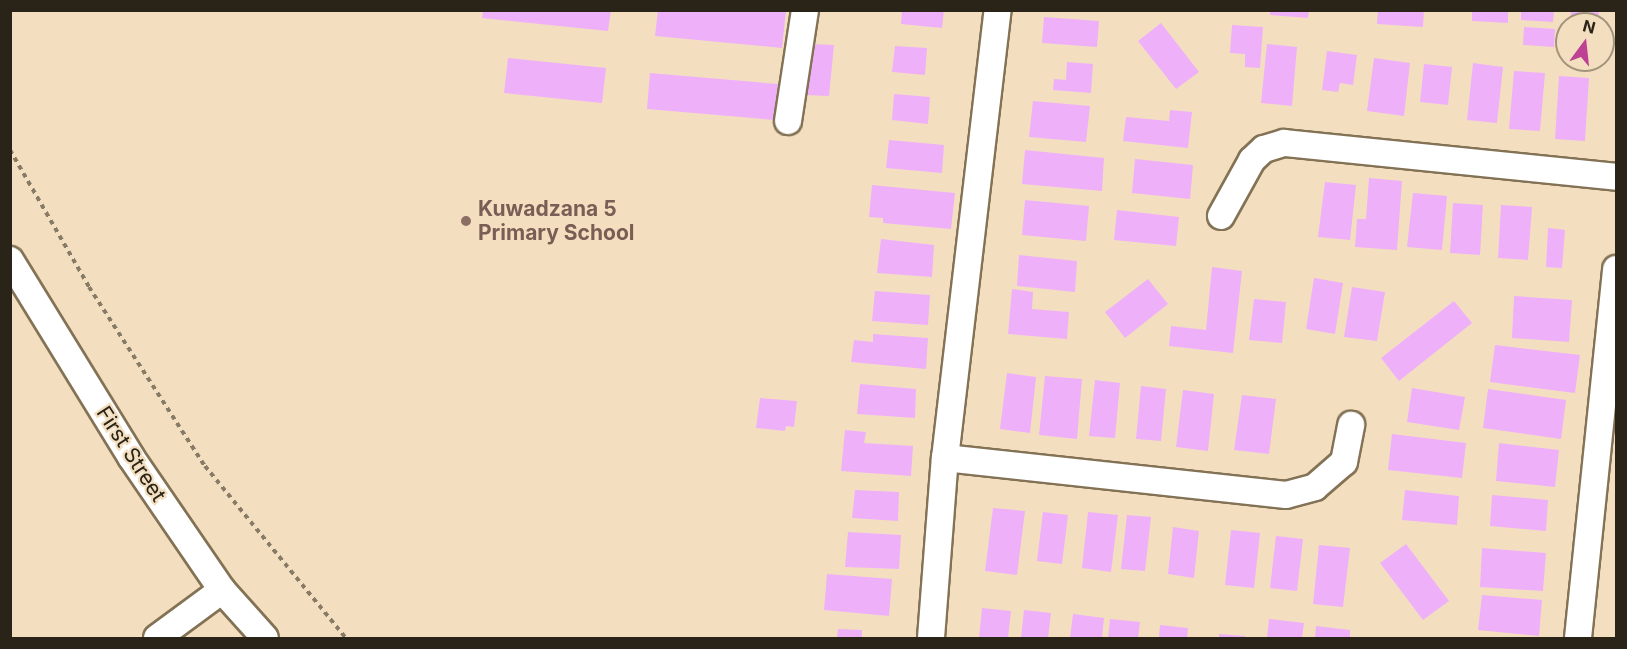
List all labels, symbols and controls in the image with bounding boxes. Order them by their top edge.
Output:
north arrow [1555,12,1615,72]
text: N [1581,15,1598,38]
place label: Kuwadzana 5 Primary School [478,196,634,246]
marker: Kuwadzana 5 Primary School [459,214,473,228]
street label: First Street [91,402,171,506]

